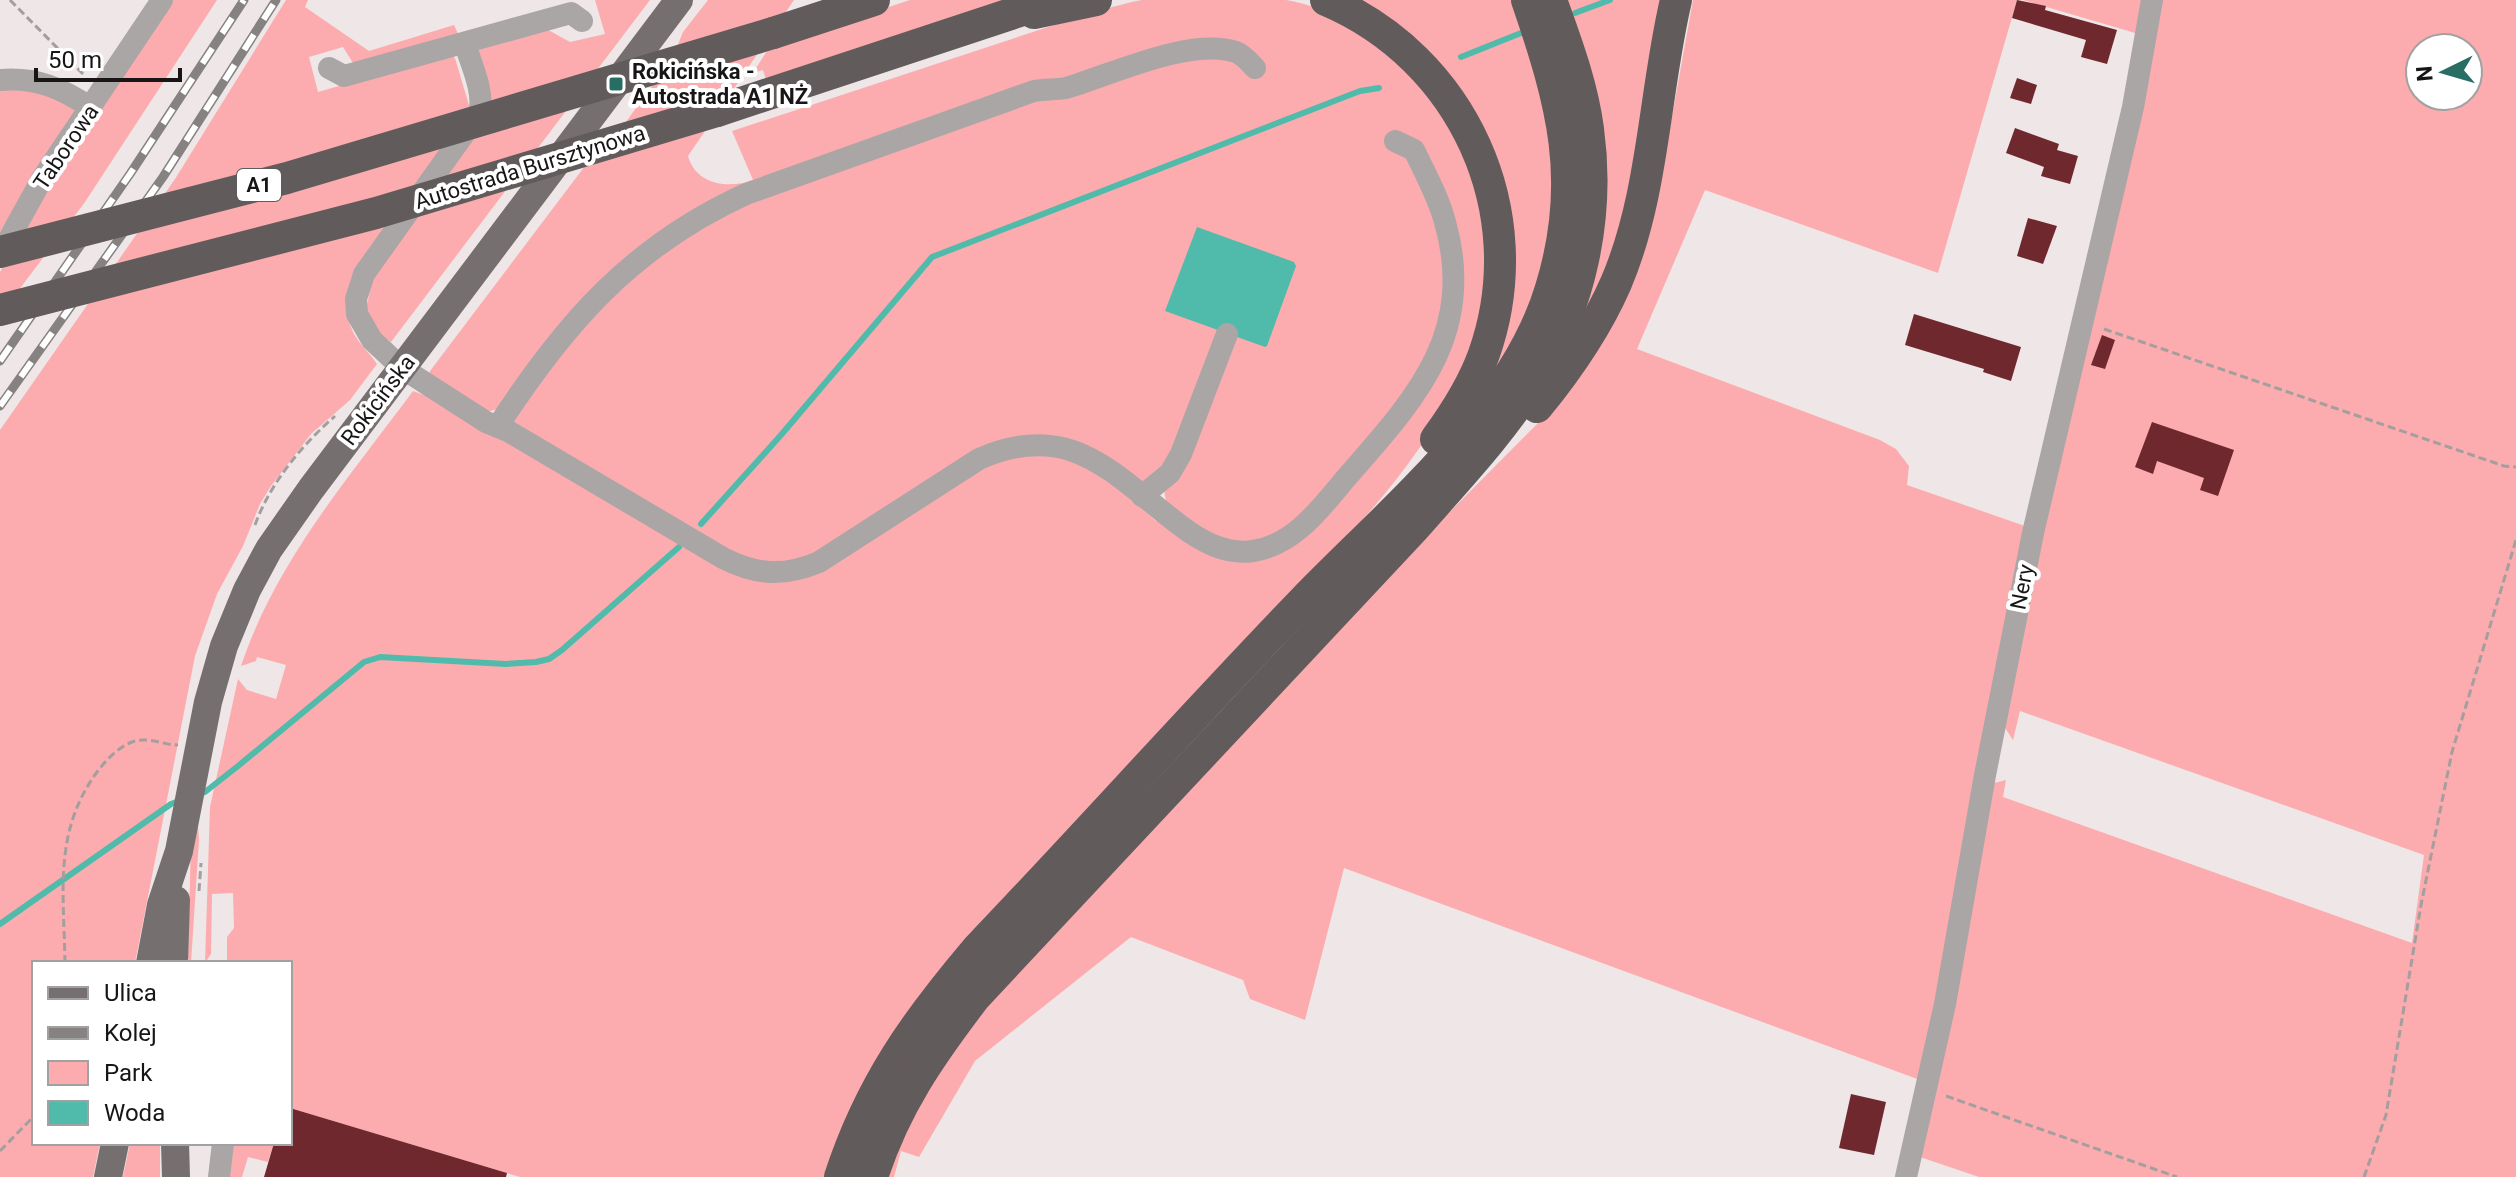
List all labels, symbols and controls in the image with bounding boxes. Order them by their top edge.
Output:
scale bar [36,32,180,82]
north arrow [2404,32,2484,112]
text: 50 m [48,46,102,74]
place label: Rokicińska - Autostrada A1 NŻ [632,59,808,109]
text: N [2411,65,2438,83]
marker: Rokicińska - Autostrada A1 NŻ [607,75,625,93]
street label: Taborowa [28,100,104,194]
street label: Autostrada Bursztynowa [412,120,648,214]
road number: A1 [237,169,281,201]
street label: Rokicińska [336,350,420,450]
street label: Nery [2005,562,2039,612]
legend [32,961,292,1145]
text: Ulica [104,979,157,1007]
text: Kolej [104,1019,157,1047]
text: Park [104,1059,153,1087]
text: Woda [104,1099,165,1127]

